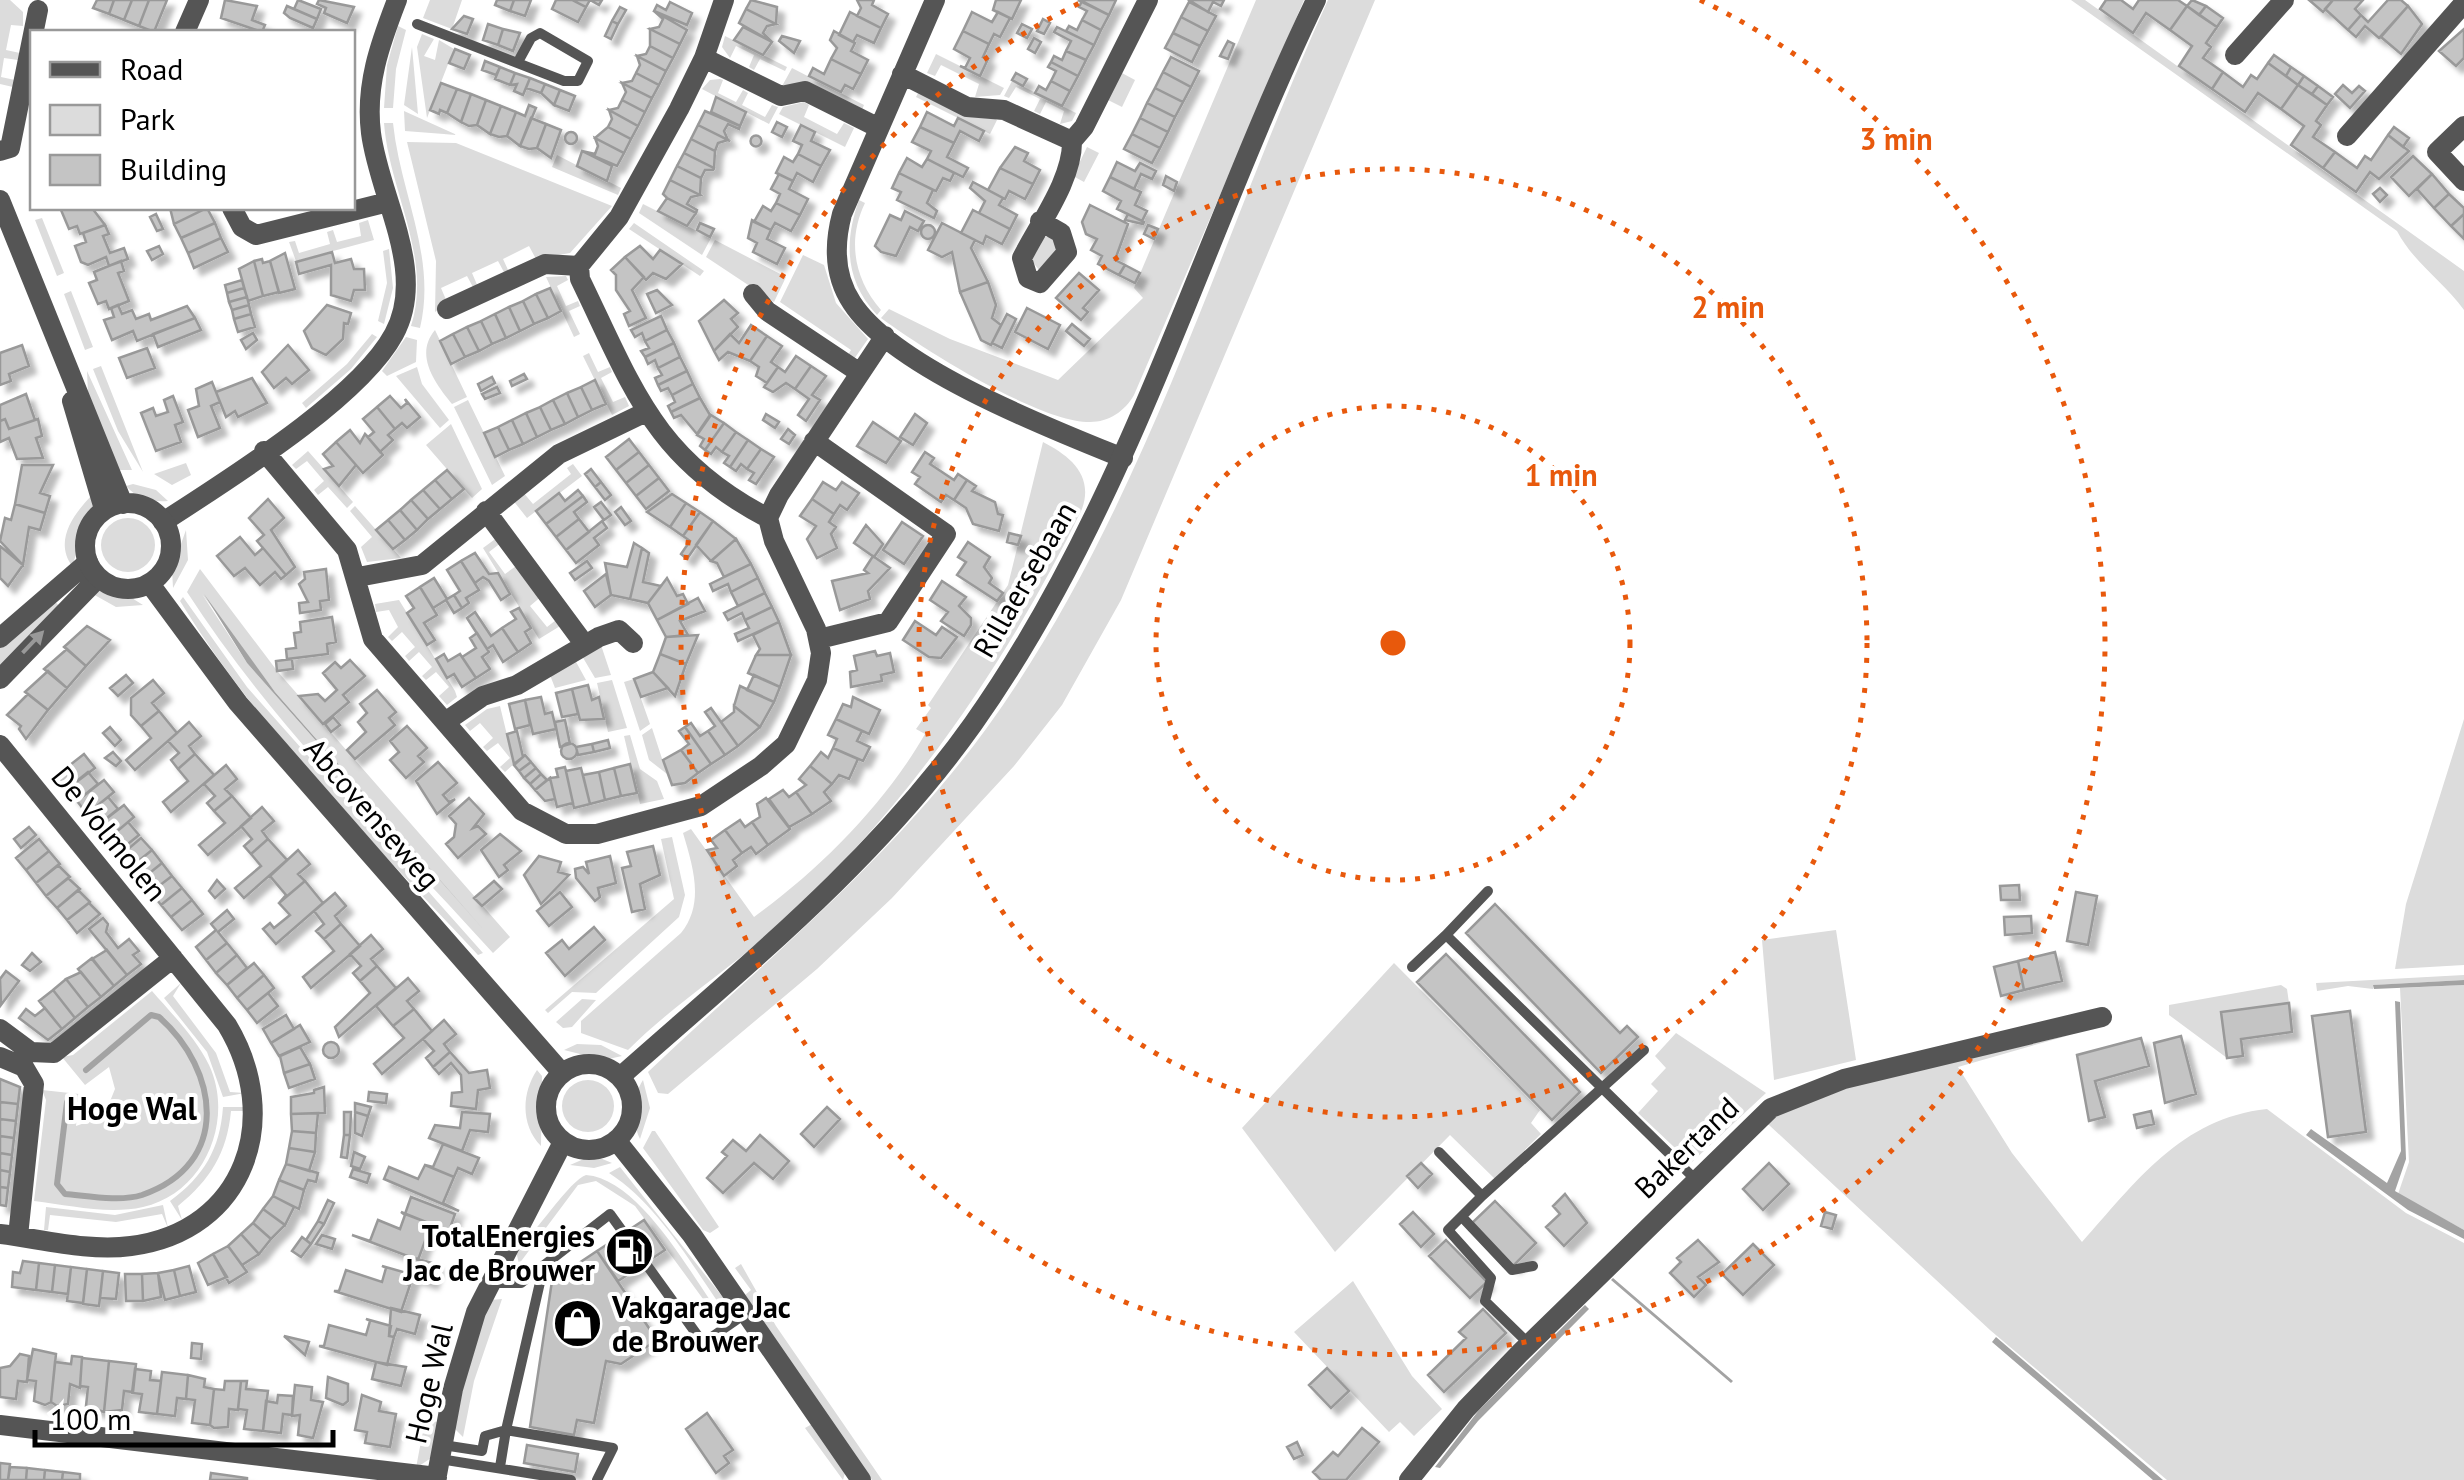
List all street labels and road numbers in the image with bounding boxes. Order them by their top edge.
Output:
street label: Rillaersebaan [964,494,1084,664]
street label: Abcovenseweg [296,729,450,897]
street label: De Volmolen [44,757,176,909]
street label: Bakertand [1626,1088,1746,1206]
street label: Hoge Wal [395,1319,461,1447]

